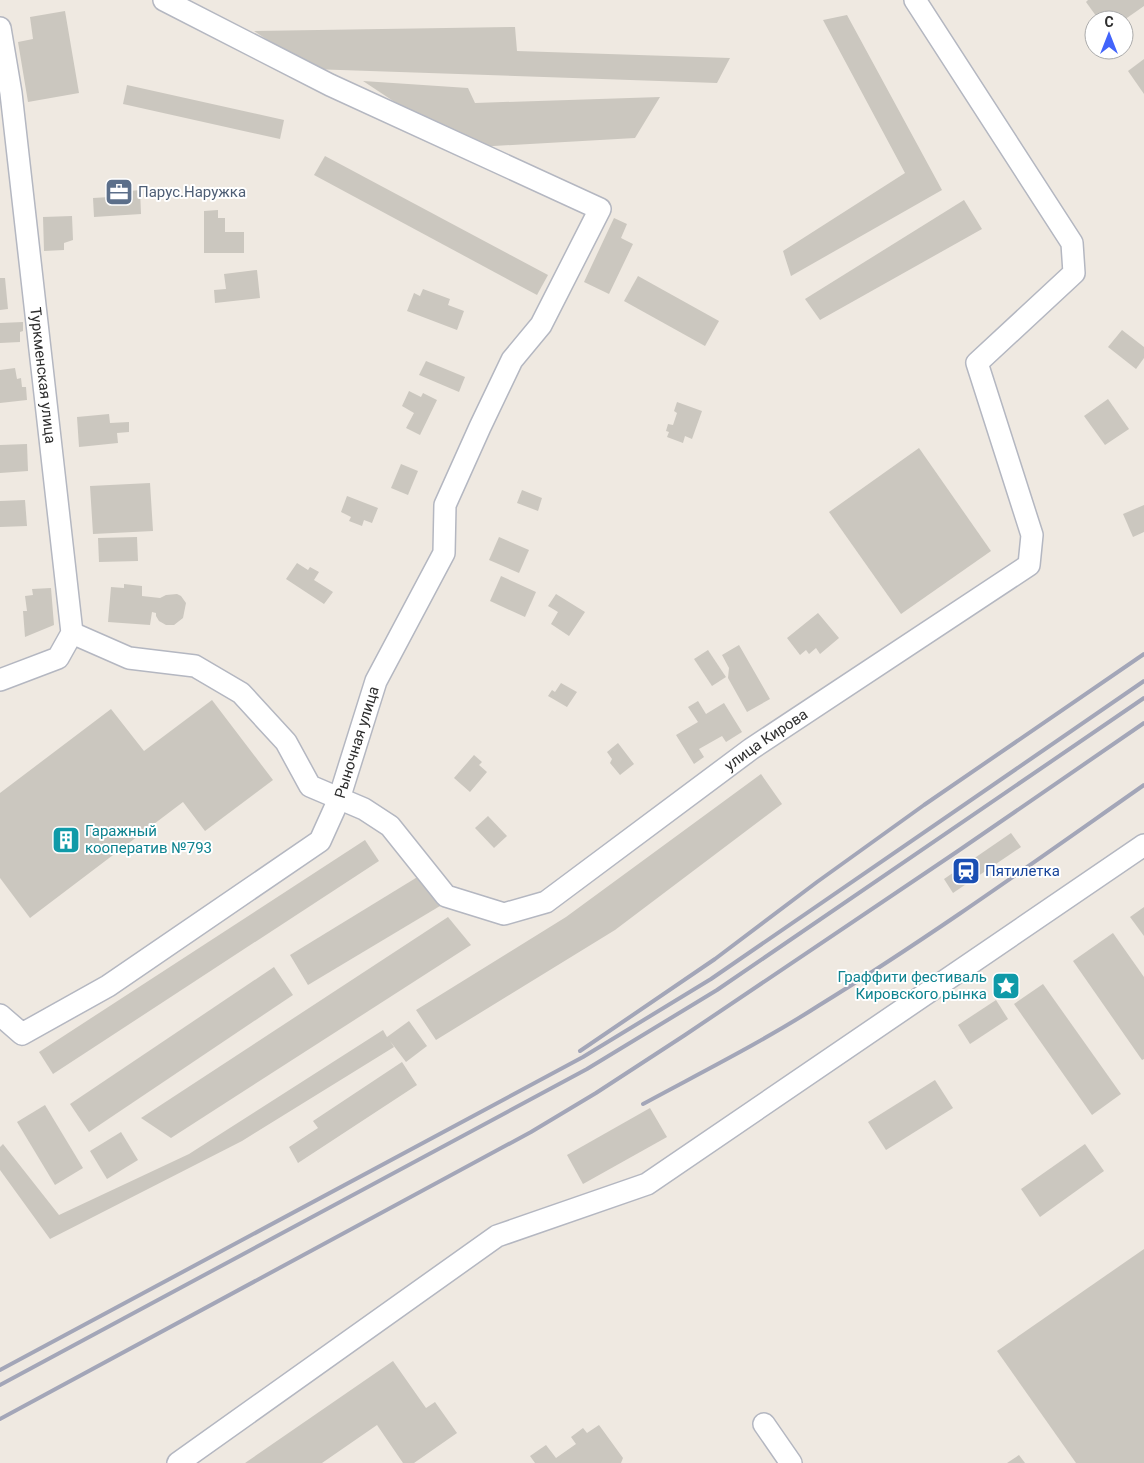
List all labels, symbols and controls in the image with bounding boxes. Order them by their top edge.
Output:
north arrow [1084,10,1134,60]
text: С [1104,14,1114,30]
office icon: Парус.Наружка [104,177,134,207]
place label: Парус.Наружка [138,183,246,201]
street label: Туркменская улица [26,306,60,444]
street label: Рыночная улица [331,684,383,801]
street label: улица Кирова [721,705,811,775]
place label: Гаражный кооператив №793 [85,822,212,857]
building icon: Гаражный кооператив №793 [51,825,81,855]
station icon: Пятилетка [951,856,981,886]
place label: Пятилетка [985,862,1060,880]
place label: Граффити фестиваль Кировского рынка [837,968,987,1003]
place icon: Граффити фестиваль Кировского рынка [991,971,1021,1001]

